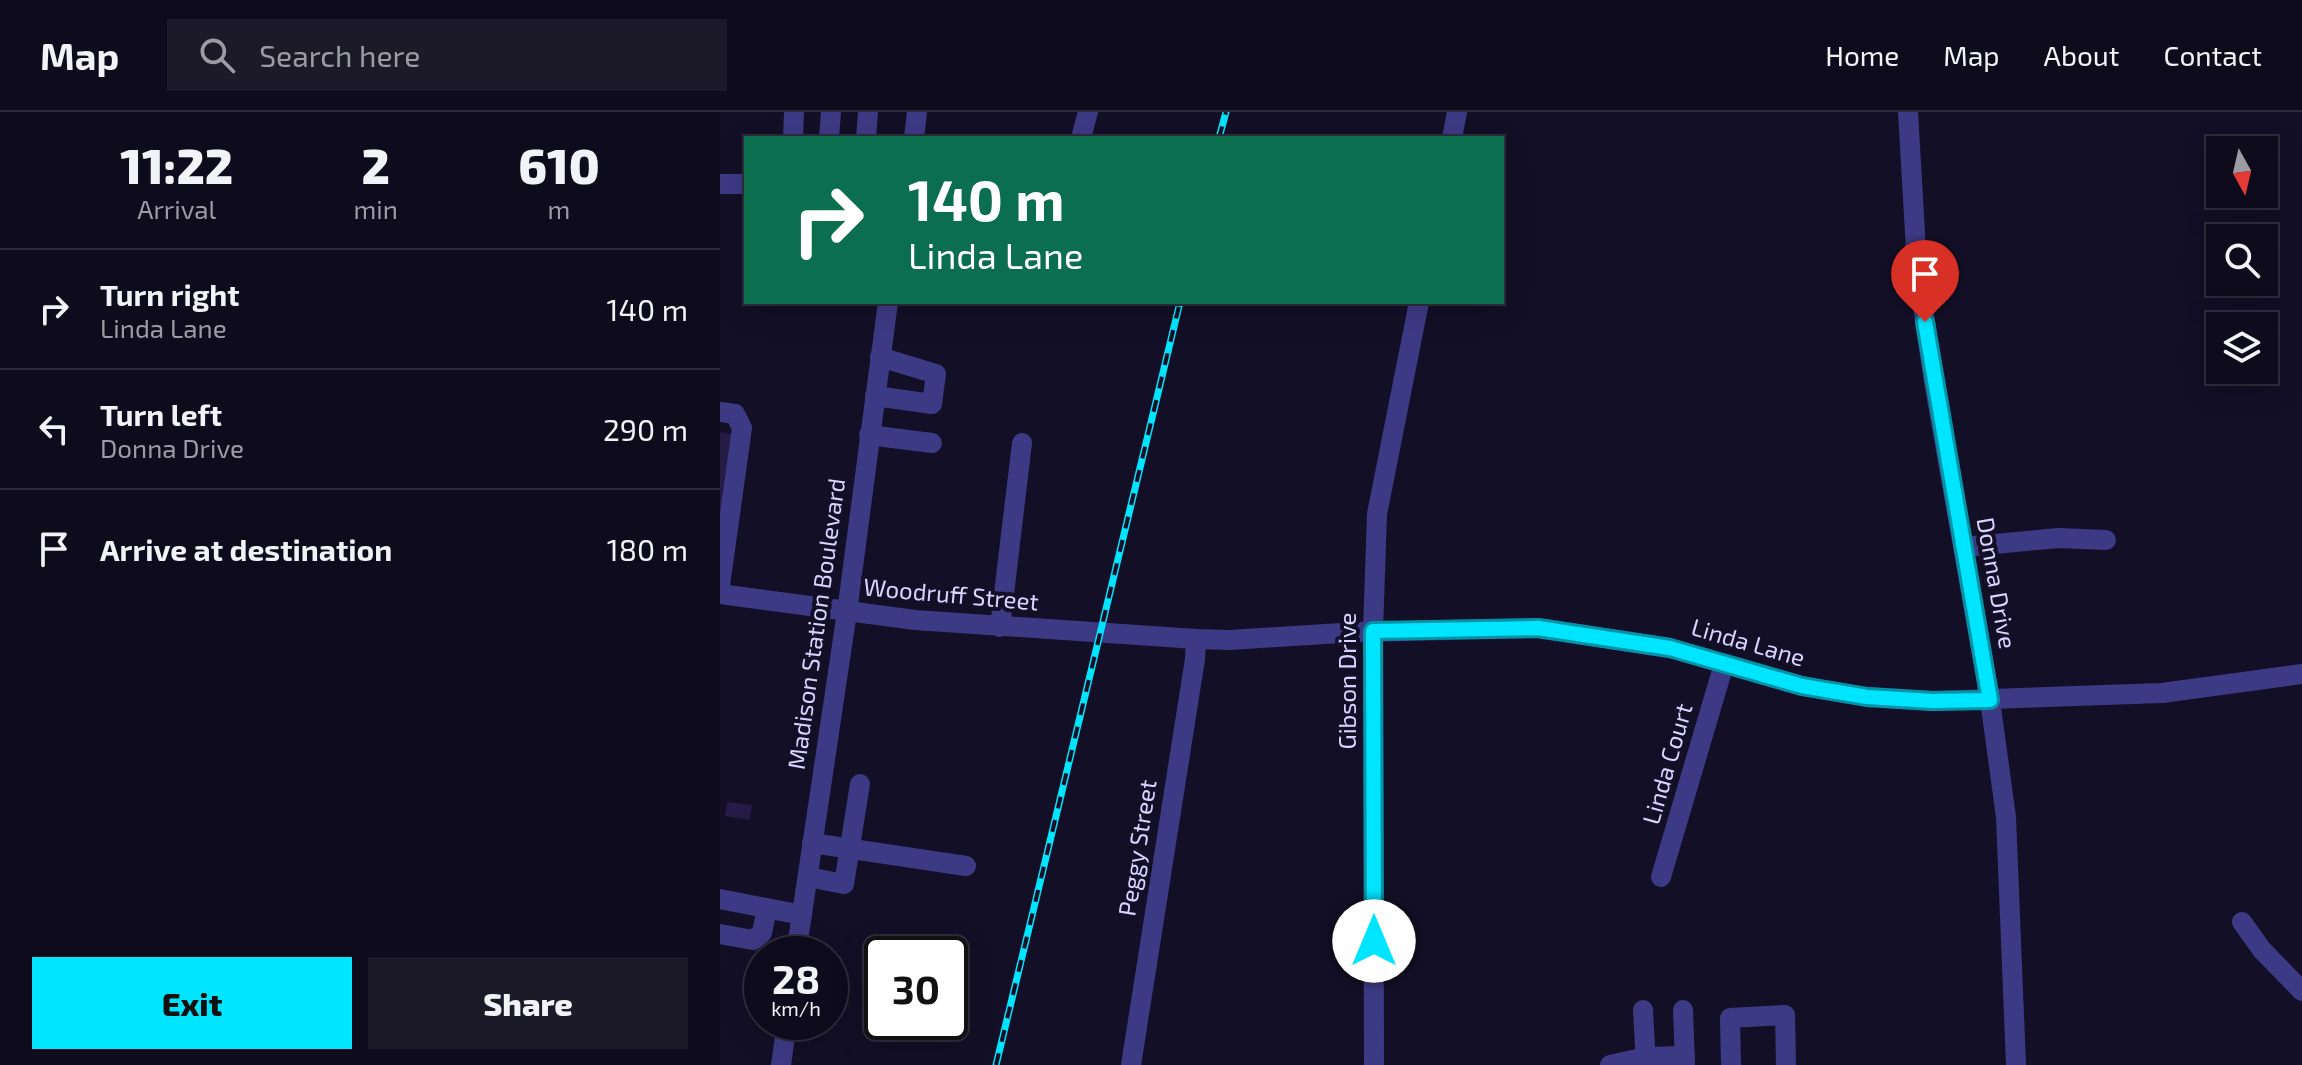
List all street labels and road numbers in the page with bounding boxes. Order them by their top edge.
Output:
street label: Madison Station Boulevard [781,476,850,771]
street label: Donna Drive [1972,515,2023,651]
street label: Woodruff Street [862,571,1040,616]
street label: Linda Lane [1688,612,1809,672]
street label: Gibson Drive [1332,613,1361,749]
street label: Linda Court [1635,700,1698,827]
street label: Peggy Street [1111,777,1162,918]

